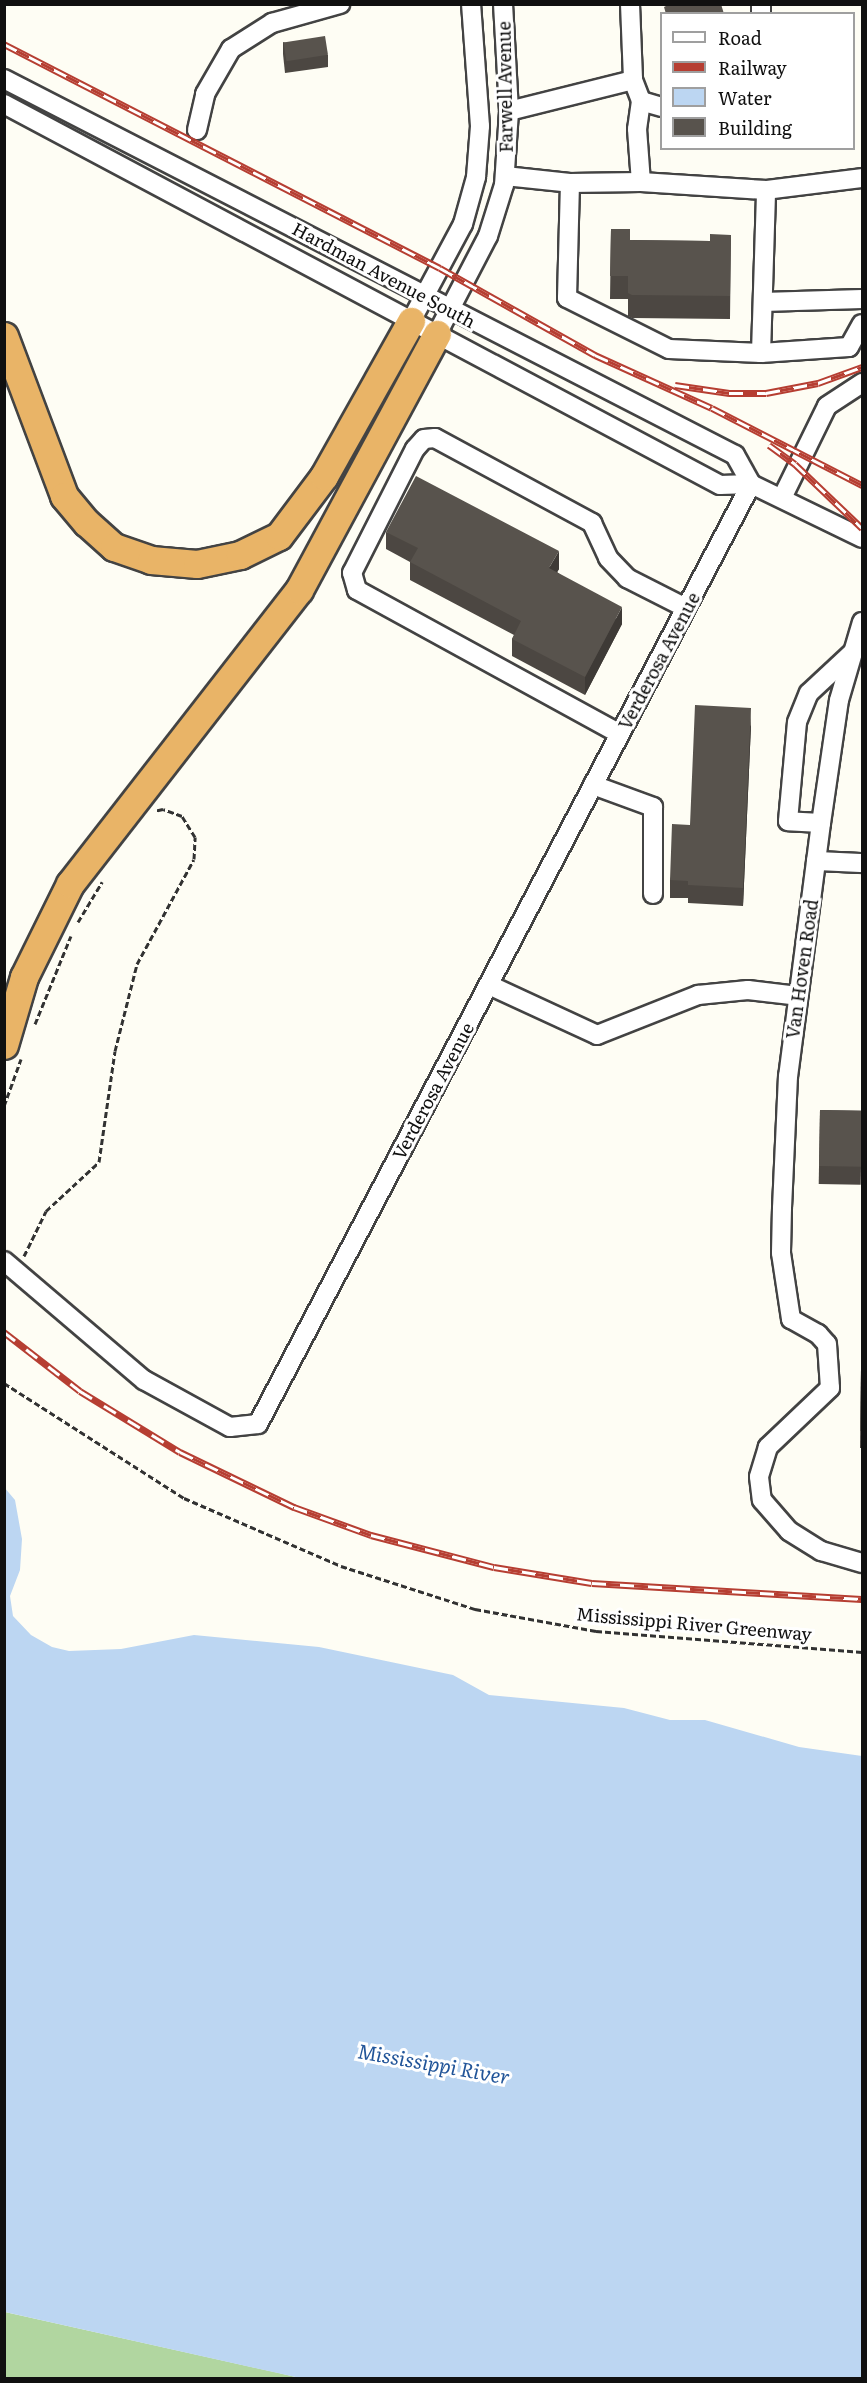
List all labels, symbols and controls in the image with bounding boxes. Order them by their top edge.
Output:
legend [660,12,855,150]
street label: Farwell Avenue [493,21,517,153]
text: Road [718,24,762,51]
text: Railway [718,54,787,81]
text: Water [718,84,771,111]
text: Building [718,114,792,141]
street label: Hardman Avenue South [289,217,479,333]
street label: Verderosa Avenue [614,589,704,733]
street label: Van Hoven Road [782,898,822,1040]
street label: Verderosa Avenue [388,1019,478,1163]
street label: Mississippi River Greenway [576,1603,812,1645]
water label: Mississippi River [356,2038,512,2088]

